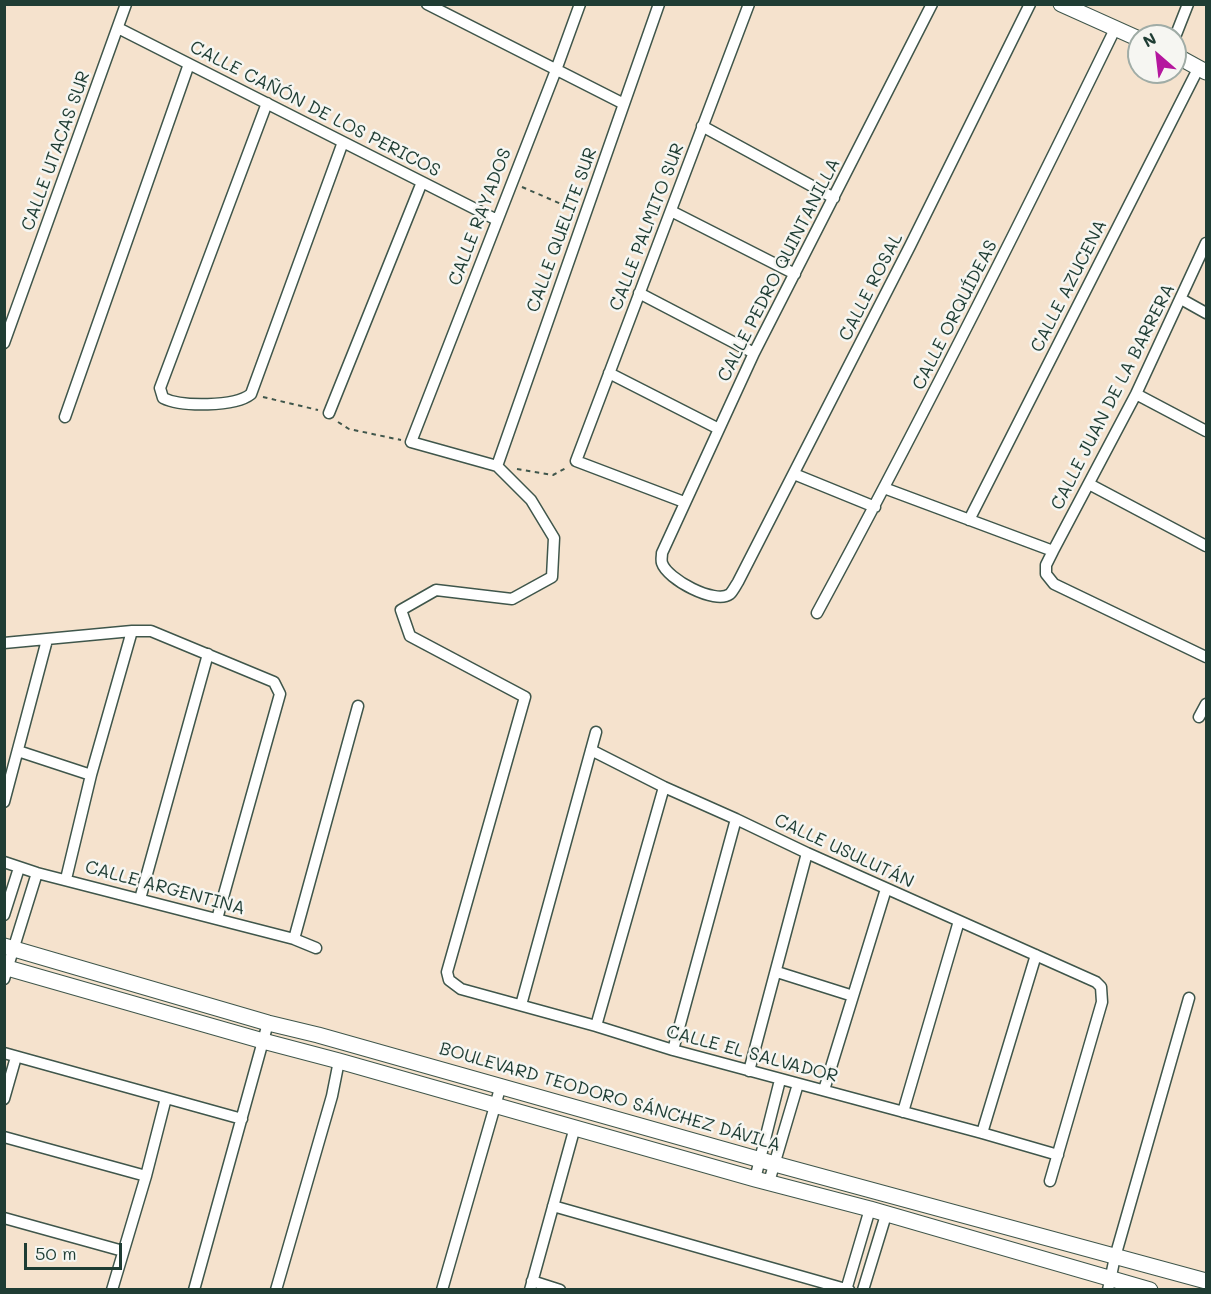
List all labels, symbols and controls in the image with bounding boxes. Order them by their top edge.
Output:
north arrow [1127,24,1187,84]
text: N [1139,27,1160,52]
street label: CALLE CAÑÓN DE LOS PERICOS [186,36,444,182]
street label: CALLE UTACAS SUR [17,68,95,234]
street label: CALLE PALMITO SUR [605,140,689,314]
street label: CALLE RAYADOS [444,145,516,289]
street label: CALLE QUELITE SUR [522,145,602,315]
street label: CALLE PEDRO QUINTANILLA [713,155,845,385]
street label: CALLE AZUCENA [1026,216,1112,356]
street label: CALLE ROSAL [835,229,907,345]
street label: CALLE ORQUÍDEAS [908,236,1002,394]
street label: CALLE JUAN DE LA BARRERA [1046,280,1180,514]
street label: CALLE USULUTÁN [771,809,917,893]
street label: CALLE ARGENTINA [83,856,247,920]
street label: CALLE EL SALVADOR [664,1021,840,1087]
street label: BOULEVARD TEODORO SÁNCHEZ DÁVILA [437,1038,783,1156]
scale bar [27,1231,124,1269]
text: 50 m [35,1241,77,1265]

